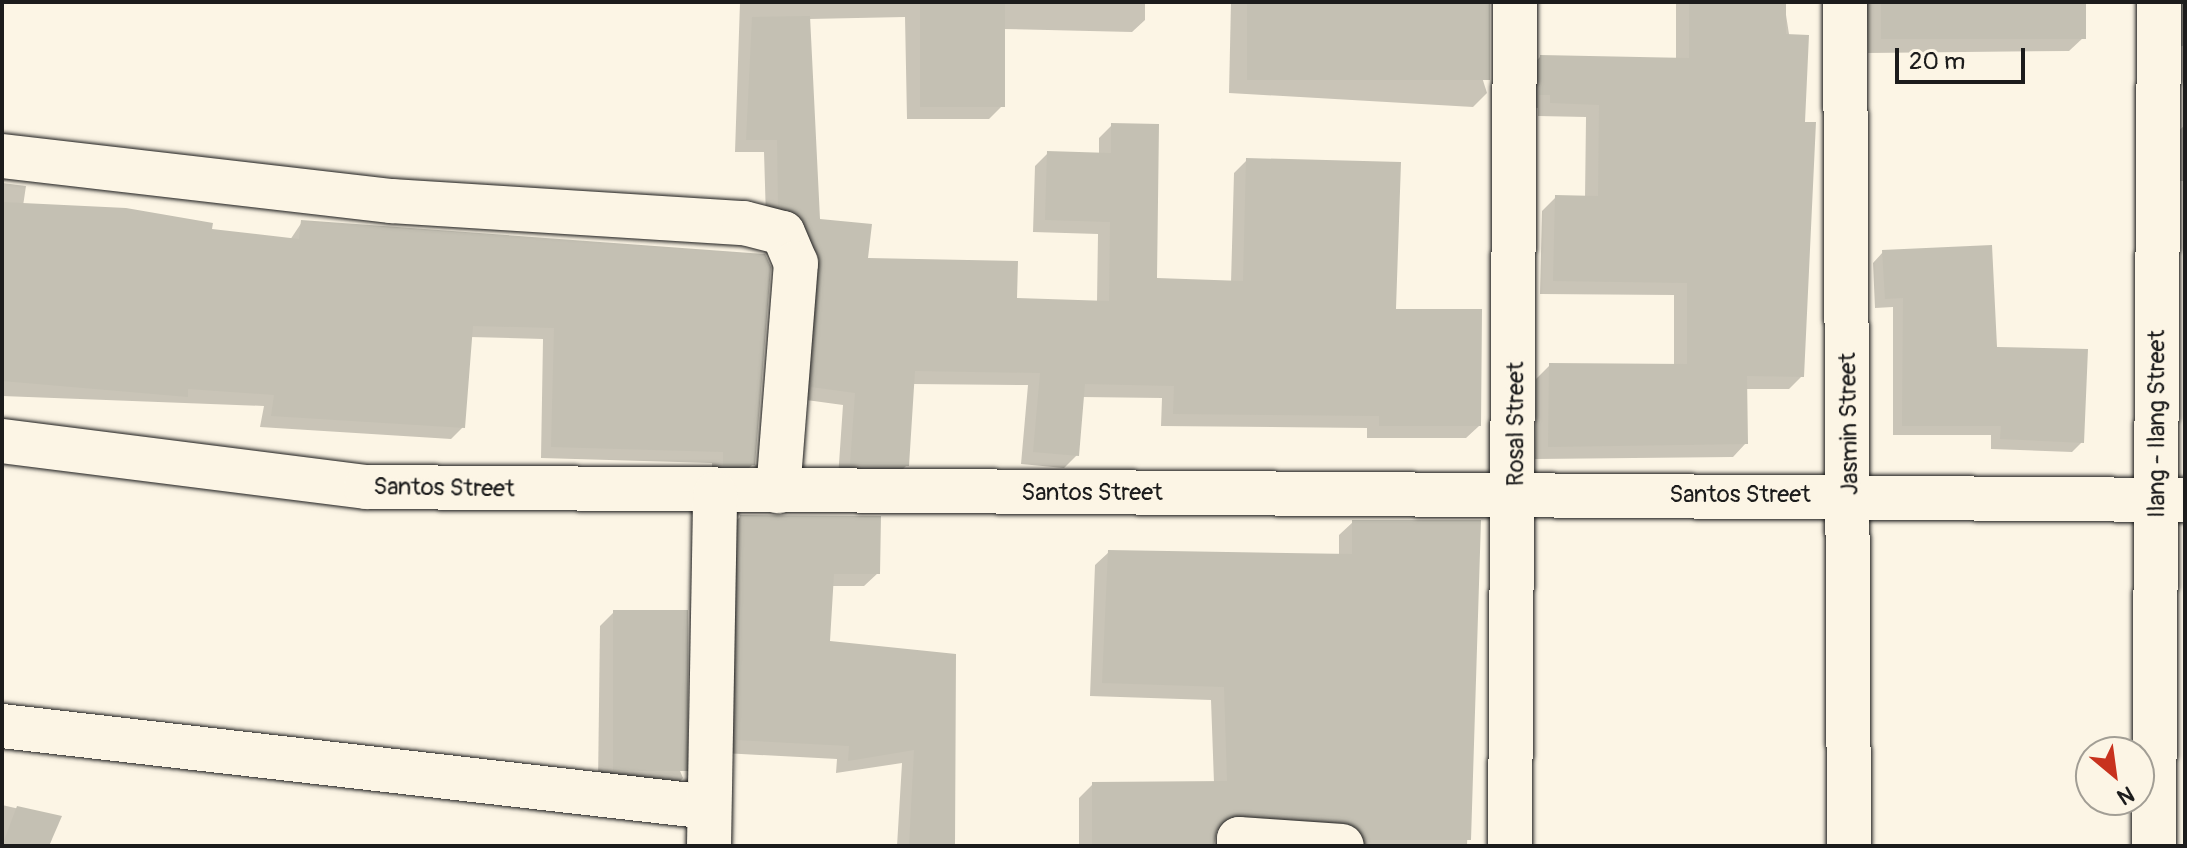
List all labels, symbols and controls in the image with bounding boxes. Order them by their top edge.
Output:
scale bar [1899,32,2029,82]
text: 20 m [1909,47,1965,76]
street label: Ilang - Ilang Street [2143,330,2171,518]
street label: Jasmin Street [1833,352,1865,496]
street label: Rosal Street [1502,362,1530,486]
street label: Santos Street [373,472,515,504]
street label: Santos Street [1021,479,1163,507]
street label: Santos Street [1669,481,1811,509]
north arrow [2075,736,2155,816]
text: N [2112,779,2139,811]

